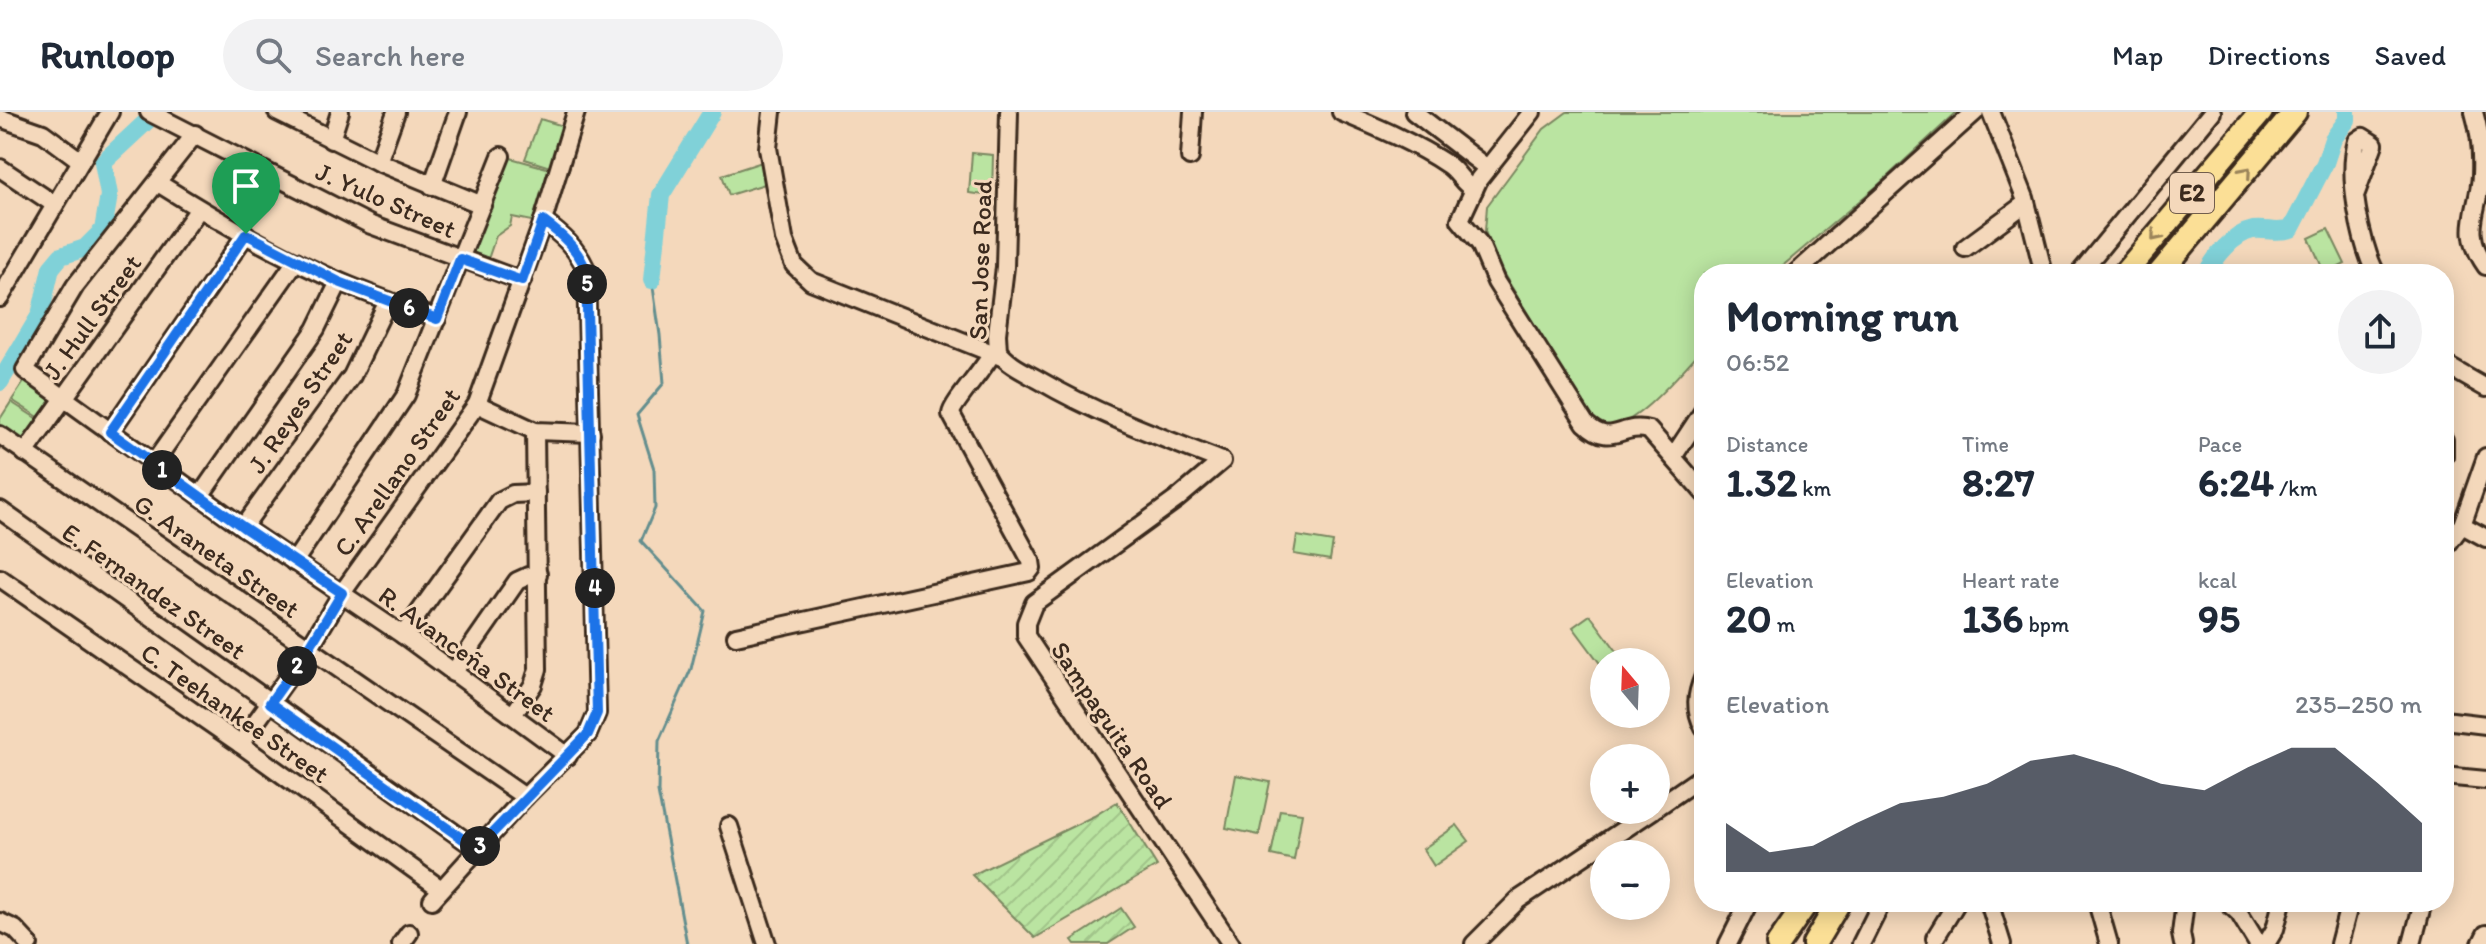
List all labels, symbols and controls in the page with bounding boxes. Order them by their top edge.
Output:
search box [223,19,783,91]
text: Runloop [40,32,175,78]
icon: search [251,33,295,77]
text: Search here [315,37,465,74]
text: Map [2112,38,2163,72]
text: Directions [2207,38,2331,72]
text: Saved [2375,38,2446,72]
pin [212,152,280,234]
street label: J. Yulo Street [311,155,461,245]
icon: arrive [224,164,268,208]
one-way arrow [2236,167,2251,182]
road number: E2 [2170,173,2214,213]
street label: San Jose Road [961,179,999,341]
one-way arrow [2151,226,2166,241]
street label: J. Hull Street [36,248,148,386]
pin: 5 [567,264,607,304]
text: 5 [581,270,593,297]
pin: 6 [389,288,429,328]
text: Morning run [1726,289,1959,342]
button: share [2338,290,2422,374]
text: 6 [403,294,415,321]
street label: J. Reyes Street [241,324,360,479]
text: 06:52 [1726,346,1789,378]
street label: C. Arellano Street [327,381,467,563]
text: Distance [1726,431,1808,458]
text: Time [1962,431,2009,458]
text: Pace [2198,431,2242,458]
pin: 1 [142,450,182,490]
text: 1 [157,456,167,483]
text: 1.32 [1726,458,1797,506]
text: 8:27 [1962,458,2035,506]
text: 6:24 [2198,458,2274,506]
text: km [1797,475,1831,502]
text: /km [2274,475,2317,502]
street label: G. Araneta Street [128,487,306,625]
street label: E. Fernandez Street [56,516,252,666]
text: Elevation [1726,567,1813,594]
text: Heart rate [1962,567,2059,594]
text: kcal [2198,567,2237,594]
pin: 4 [575,568,615,608]
text: 4 [588,574,602,601]
street label: R. Avanceña Street [372,579,562,729]
text: 20 [1726,594,1772,642]
text: 136 [1962,594,2024,642]
text: 95 [2198,594,2240,642]
text: m [1772,611,1795,638]
text: bpm [2024,611,2069,638]
street label: Sampaguita Road [1044,635,1180,815]
street label: C. Teehankee Street [135,636,336,790]
pin: 2 [277,646,317,686]
north arrow [1590,648,1670,728]
map controls [1590,648,1670,920]
text: 2 [291,652,303,679]
text: Elevation [1726,688,1829,720]
text: 235–250 m [2295,688,2422,720]
button: + [1590,744,1670,824]
pin: 3 [460,826,500,866]
text: 3 [474,832,486,859]
button: − [1590,840,1670,920]

